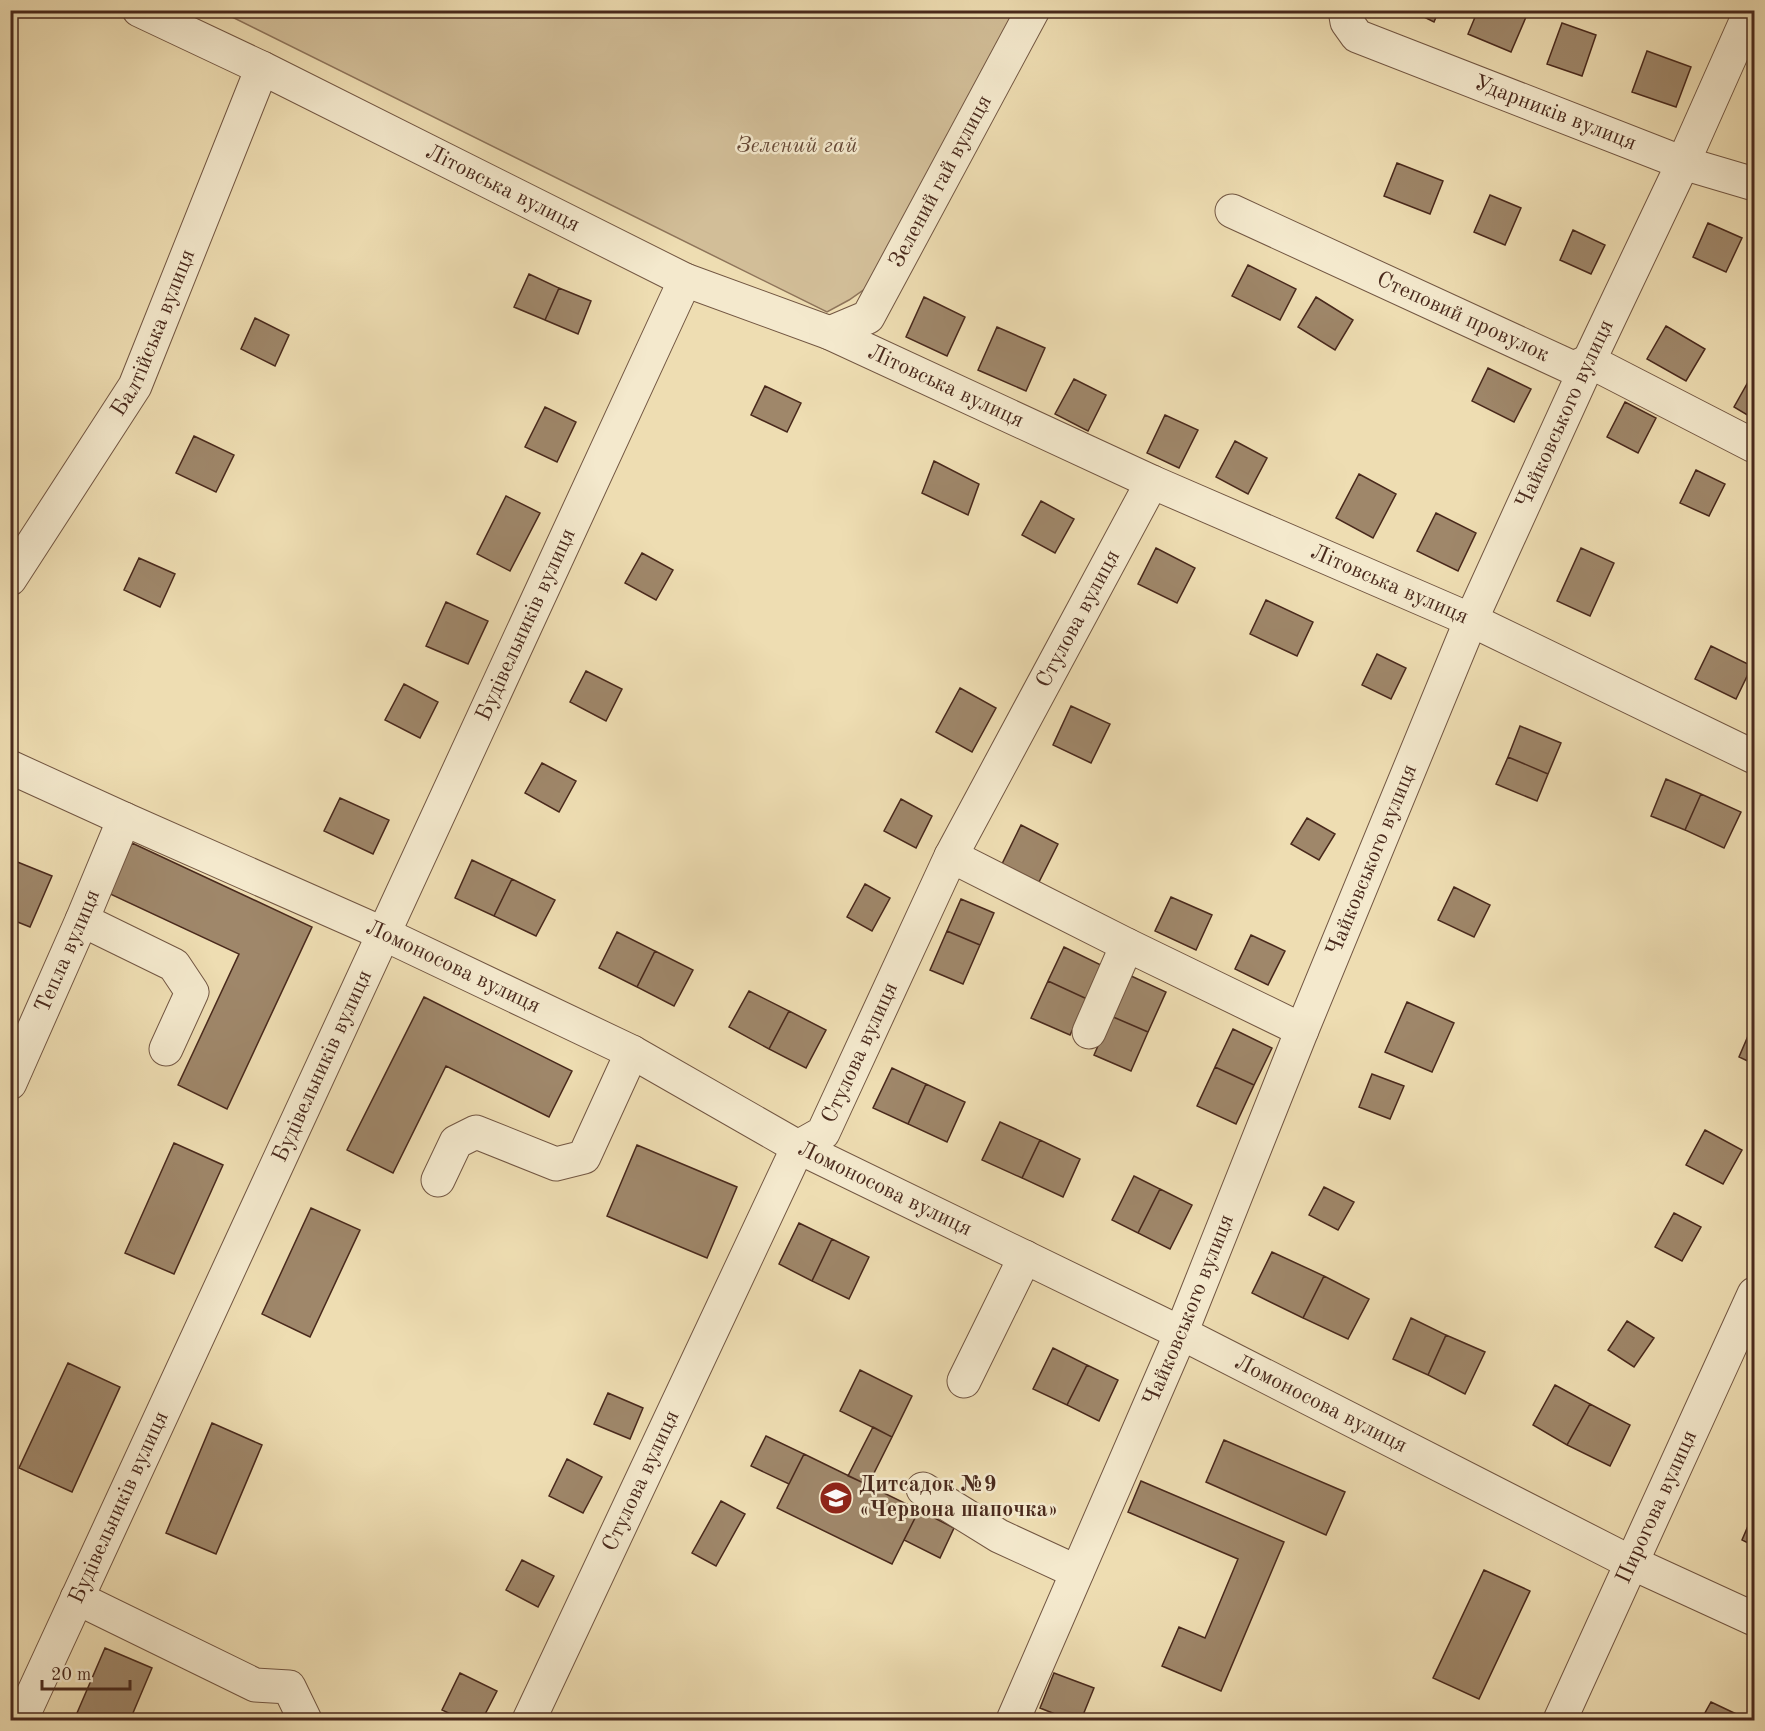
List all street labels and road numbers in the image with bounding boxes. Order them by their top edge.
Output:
street label: Ударників вулиця [1471,72,1639,155]
street label: Зелений гай вулиця [886,92,996,271]
street label: Літовська вулиця [422,141,583,236]
street label: Балтійська вулиця [107,246,199,420]
street label: Степовий провулок [1373,268,1552,366]
street label: Чайковського вулиця [1512,316,1618,512]
street label: Літовська вулиця [864,341,1027,432]
street label: Будівельників вулиця [472,525,580,724]
street label: Літовська вулиця [1307,541,1471,628]
street label: Стулова вулиця [1033,546,1124,691]
street label: Чайковського вулиця [1323,761,1421,959]
street label: Тепла вулиця [31,886,104,1016]
street label: Ломоносова вулиця [362,916,544,1018]
street label: Будівельників вулиця [269,967,376,1166]
street label: Стулова вулиця [818,979,902,1127]
street label: Ломоносова вулиця [794,1138,975,1241]
street label: Чайковського вулиця [1140,1211,1238,1409]
street label: Ломоносова вулиця [1231,1351,1410,1457]
street label: Стулова вулиця [599,1407,684,1555]
street label: Будівельників вулиця [65,1408,173,1607]
street label: Пирогова вулиця [1613,1427,1701,1587]

